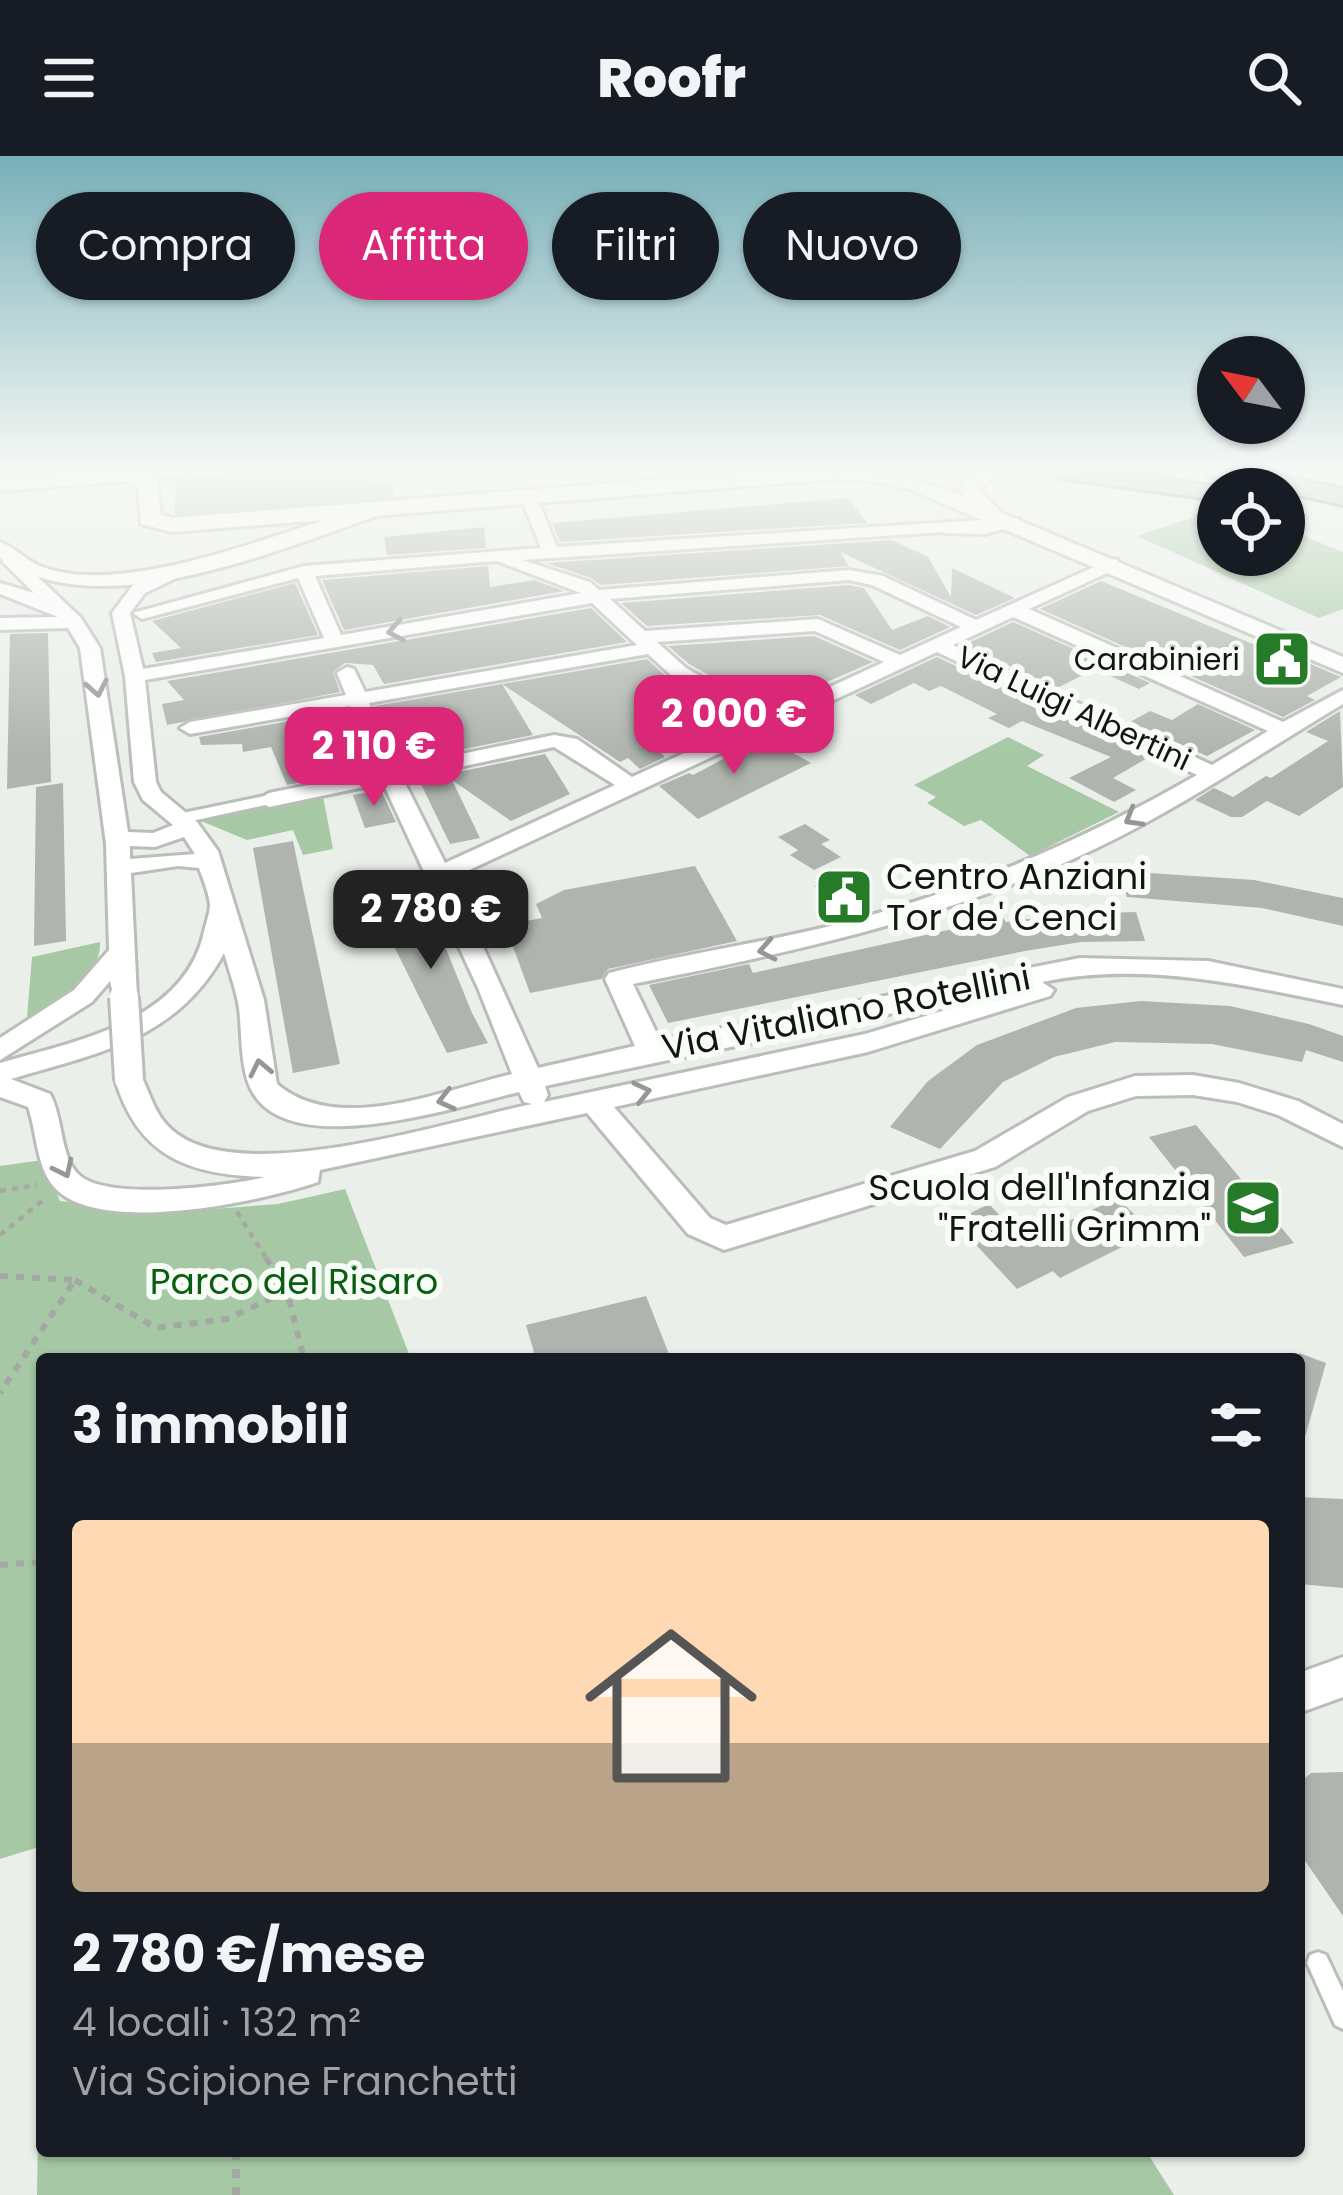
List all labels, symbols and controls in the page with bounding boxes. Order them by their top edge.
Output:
text: Roofr [597,40,746,116]
icon: menu [36,45,102,111]
icon: search [1241,45,1307,111]
chip: Compra [36,192,295,300]
chip: Affitta [319,192,528,300]
chip: Filtri [552,192,719,300]
chip: Nuovo [743,192,961,300]
north arrow [1197,336,1305,444]
map controls [1197,336,1305,576]
button: locate [1197,468,1305,576]
one-way arrow [387,618,407,643]
public building icon: Carabinieri [1251,628,1313,690]
street label: Via Luigi Albertini [950,635,1198,781]
place label: Carabinieri [1074,638,1240,681]
pin: 2 000 € [623,675,845,777]
one-way arrow [83,678,109,698]
text: 2 000 € [661,686,807,741]
pin: 2 110 € [263,707,485,809]
text: 2 110 € [312,718,436,773]
one-way arrow [1124,804,1145,827]
place label: Centro Anziani Tor de' Cenci [886,851,1147,943]
public building icon: Centro Anziani Tor de' Cenci [813,866,875,928]
pin: 2 780 € [320,870,542,972]
text: 2 780 € [360,881,502,936]
one-way arrow [758,936,778,962]
street label: Via Vitaliano Rotellini [657,951,1035,1073]
one-way arrow [249,1058,274,1079]
one-way arrow [631,1080,651,1105]
one-way arrow [436,1086,456,1111]
one-way arrow [50,1156,74,1178]
place label: Scuola dell'Infanzia "Fratelli Grimm" [868,1162,1211,1254]
school or university icon: Scuola dell'Infanzia "Fratelli Grimm" [1222,1177,1284,1239]
park label: Parco del Risaro [150,1256,438,1307]
text: 3 immobili [72,1389,349,1461]
icon: filters [1203,1392,1269,1458]
icon: home [563,1598,779,1814]
text: 2 780 €/mese [72,1918,425,1990]
text: 4 locali · 132 m² [72,1995,361,2050]
text: Via Scipione Franchetti [72,2054,518,2109]

